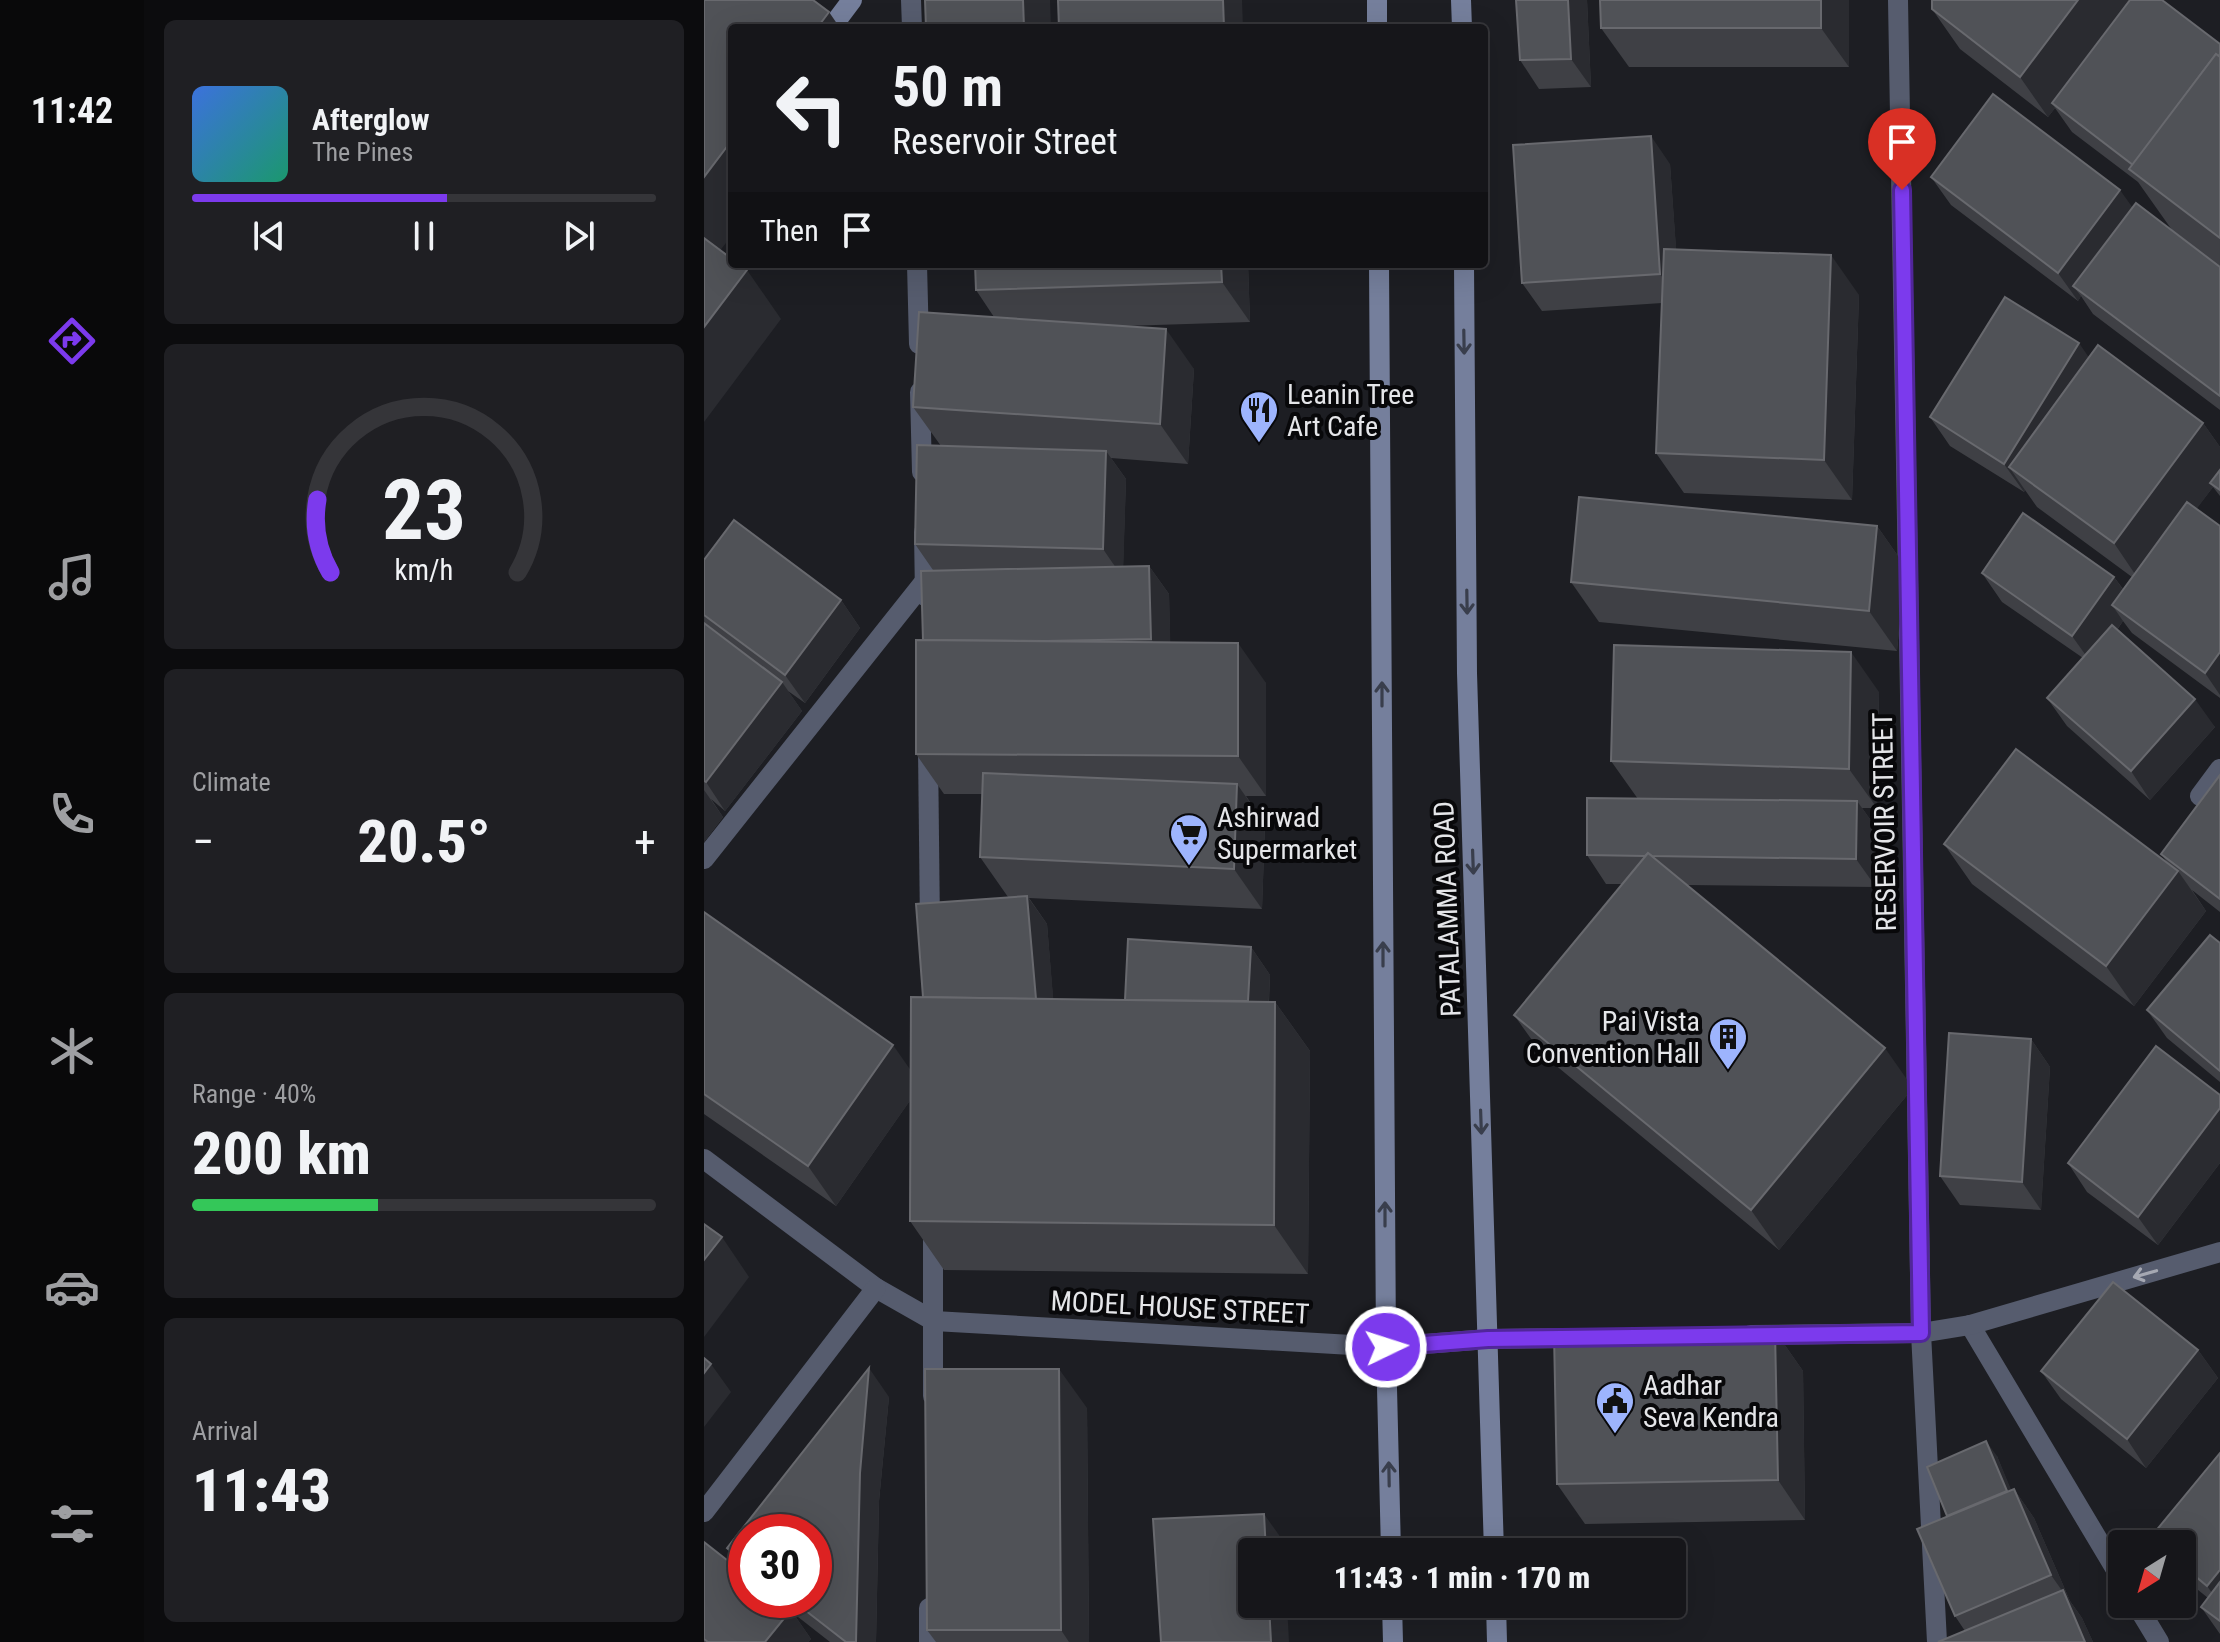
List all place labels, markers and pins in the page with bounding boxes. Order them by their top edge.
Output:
pin [1868,108,1936,190]
place label: Leanin Tree Art Cafe [1287,378,1414,443]
restaurant icon: Leanin Tree Art Cafe [1238,389,1280,444]
place label: Ashirwad Supermarket [1217,801,1357,866]
supermarket icon: Ashirwad Supermarket [1168,812,1210,867]
place label: Pai Vista Convention Hall [1526,1005,1700,1070]
building icon: Pai Vista Convention Hall [1707,1016,1749,1071]
place label: Aadhar Seva Kendra [1643,1369,1779,1434]
public building icon: Aadhar Seva Kendra [1594,1380,1636,1435]

